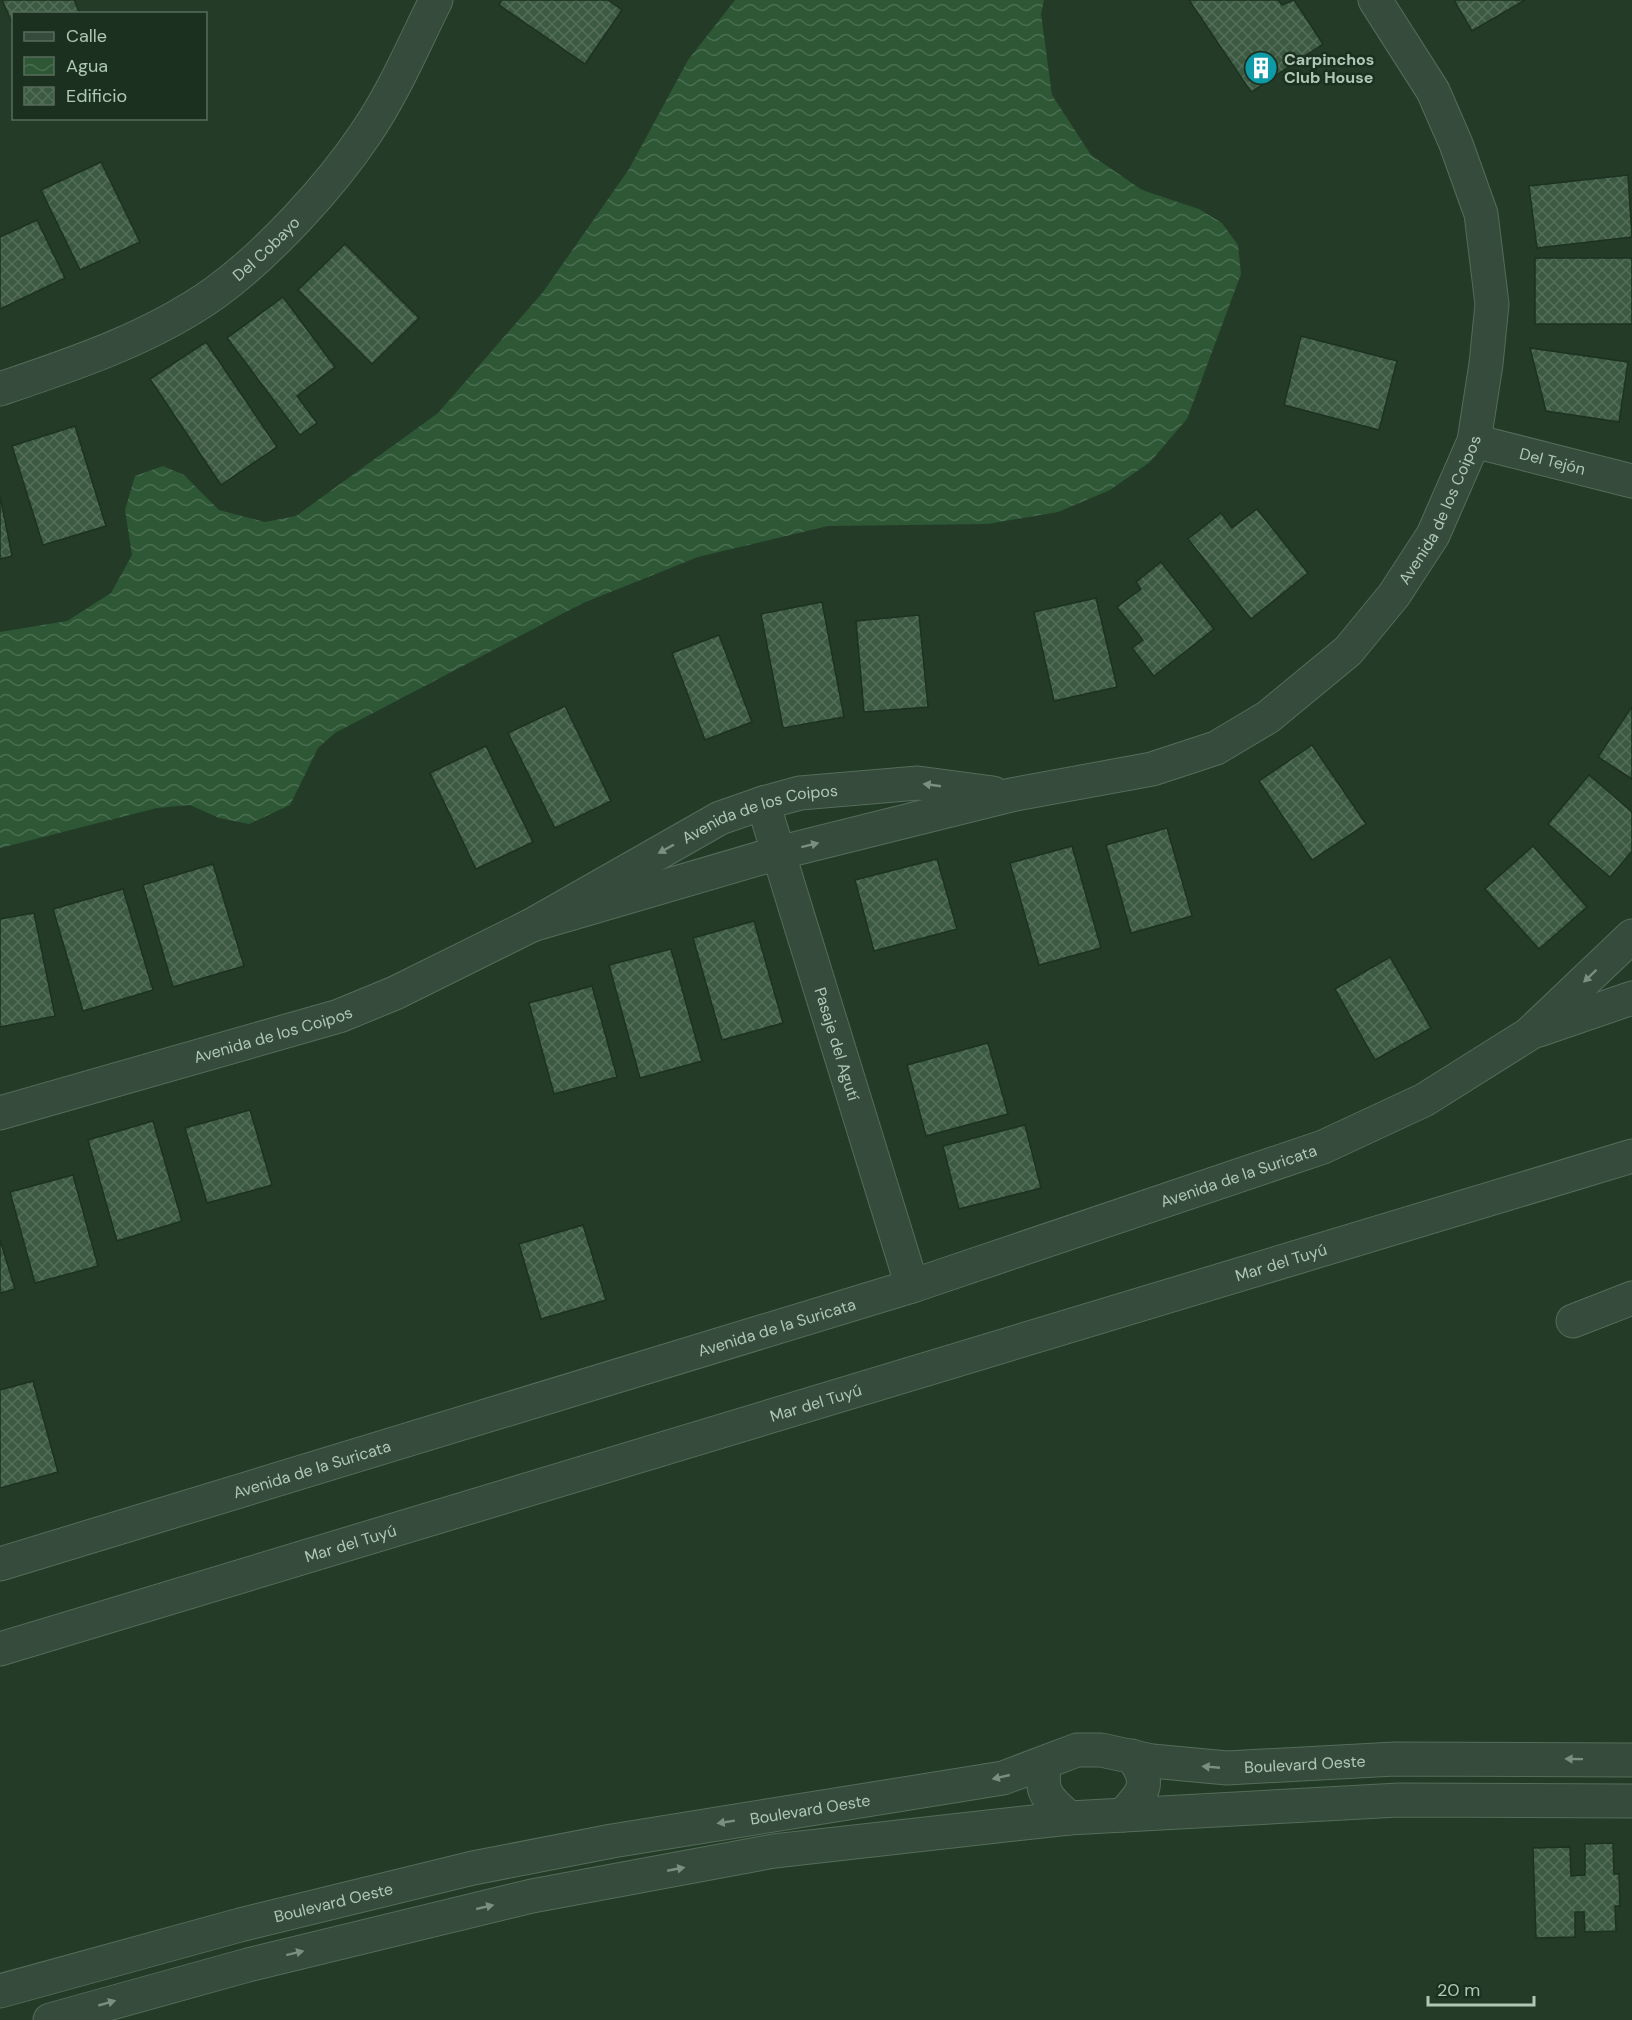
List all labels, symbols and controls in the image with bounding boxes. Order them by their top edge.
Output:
legend [12,12,207,120]
text: Calle [66,24,107,48]
place label: Carpinchos Club House [1284,49,1374,88]
building icon: Carpinchos Club House [1243,50,1279,86]
text: Agua [66,54,108,78]
text: Edificio [66,84,127,108]
street label: Del Cobayo [228,212,305,286]
street label: Avenida de los Coipos [1394,434,1486,588]
street label: Del Tejón [1517,443,1588,480]
street label: Avenida de los Coipos [678,780,839,849]
one-way arrow [923,780,942,789]
one-way arrow [801,839,819,849]
one-way arrow [657,844,674,854]
one-way arrow [1582,969,1597,983]
street label: Pasaje del Agutí [809,985,864,1103]
street label: Avenida de los Coipos [191,1002,356,1068]
street label: Avenida de la Suricata [1158,1140,1320,1212]
street label: Mar del Tuyú [1233,1239,1329,1286]
street label: Avenida de la Suricata [695,1294,858,1362]
street label: Mar del Tuyú [767,1379,864,1427]
street label: Avenida de la Suricata [231,1435,393,1503]
street label: Mar del Tuyú [302,1520,399,1567]
street label: Boulevard Oeste [1244,1751,1366,1778]
one-way arrow [1564,1754,1583,1764]
one-way arrow [1201,1762,1220,1772]
one-way arrow [992,1773,1010,1783]
street label: Boulevard Oeste [748,1790,872,1830]
one-way arrow [716,1818,735,1827]
one-way arrow [666,1865,685,1874]
street label: Boulevard Oeste [272,1878,395,1927]
one-way arrow [475,1902,494,1912]
one-way arrow [286,1948,304,1958]
scale bar [1428,1969,1534,2007]
text: 20 m [1437,1978,1480,2002]
one-way arrow [98,1998,116,2007]

